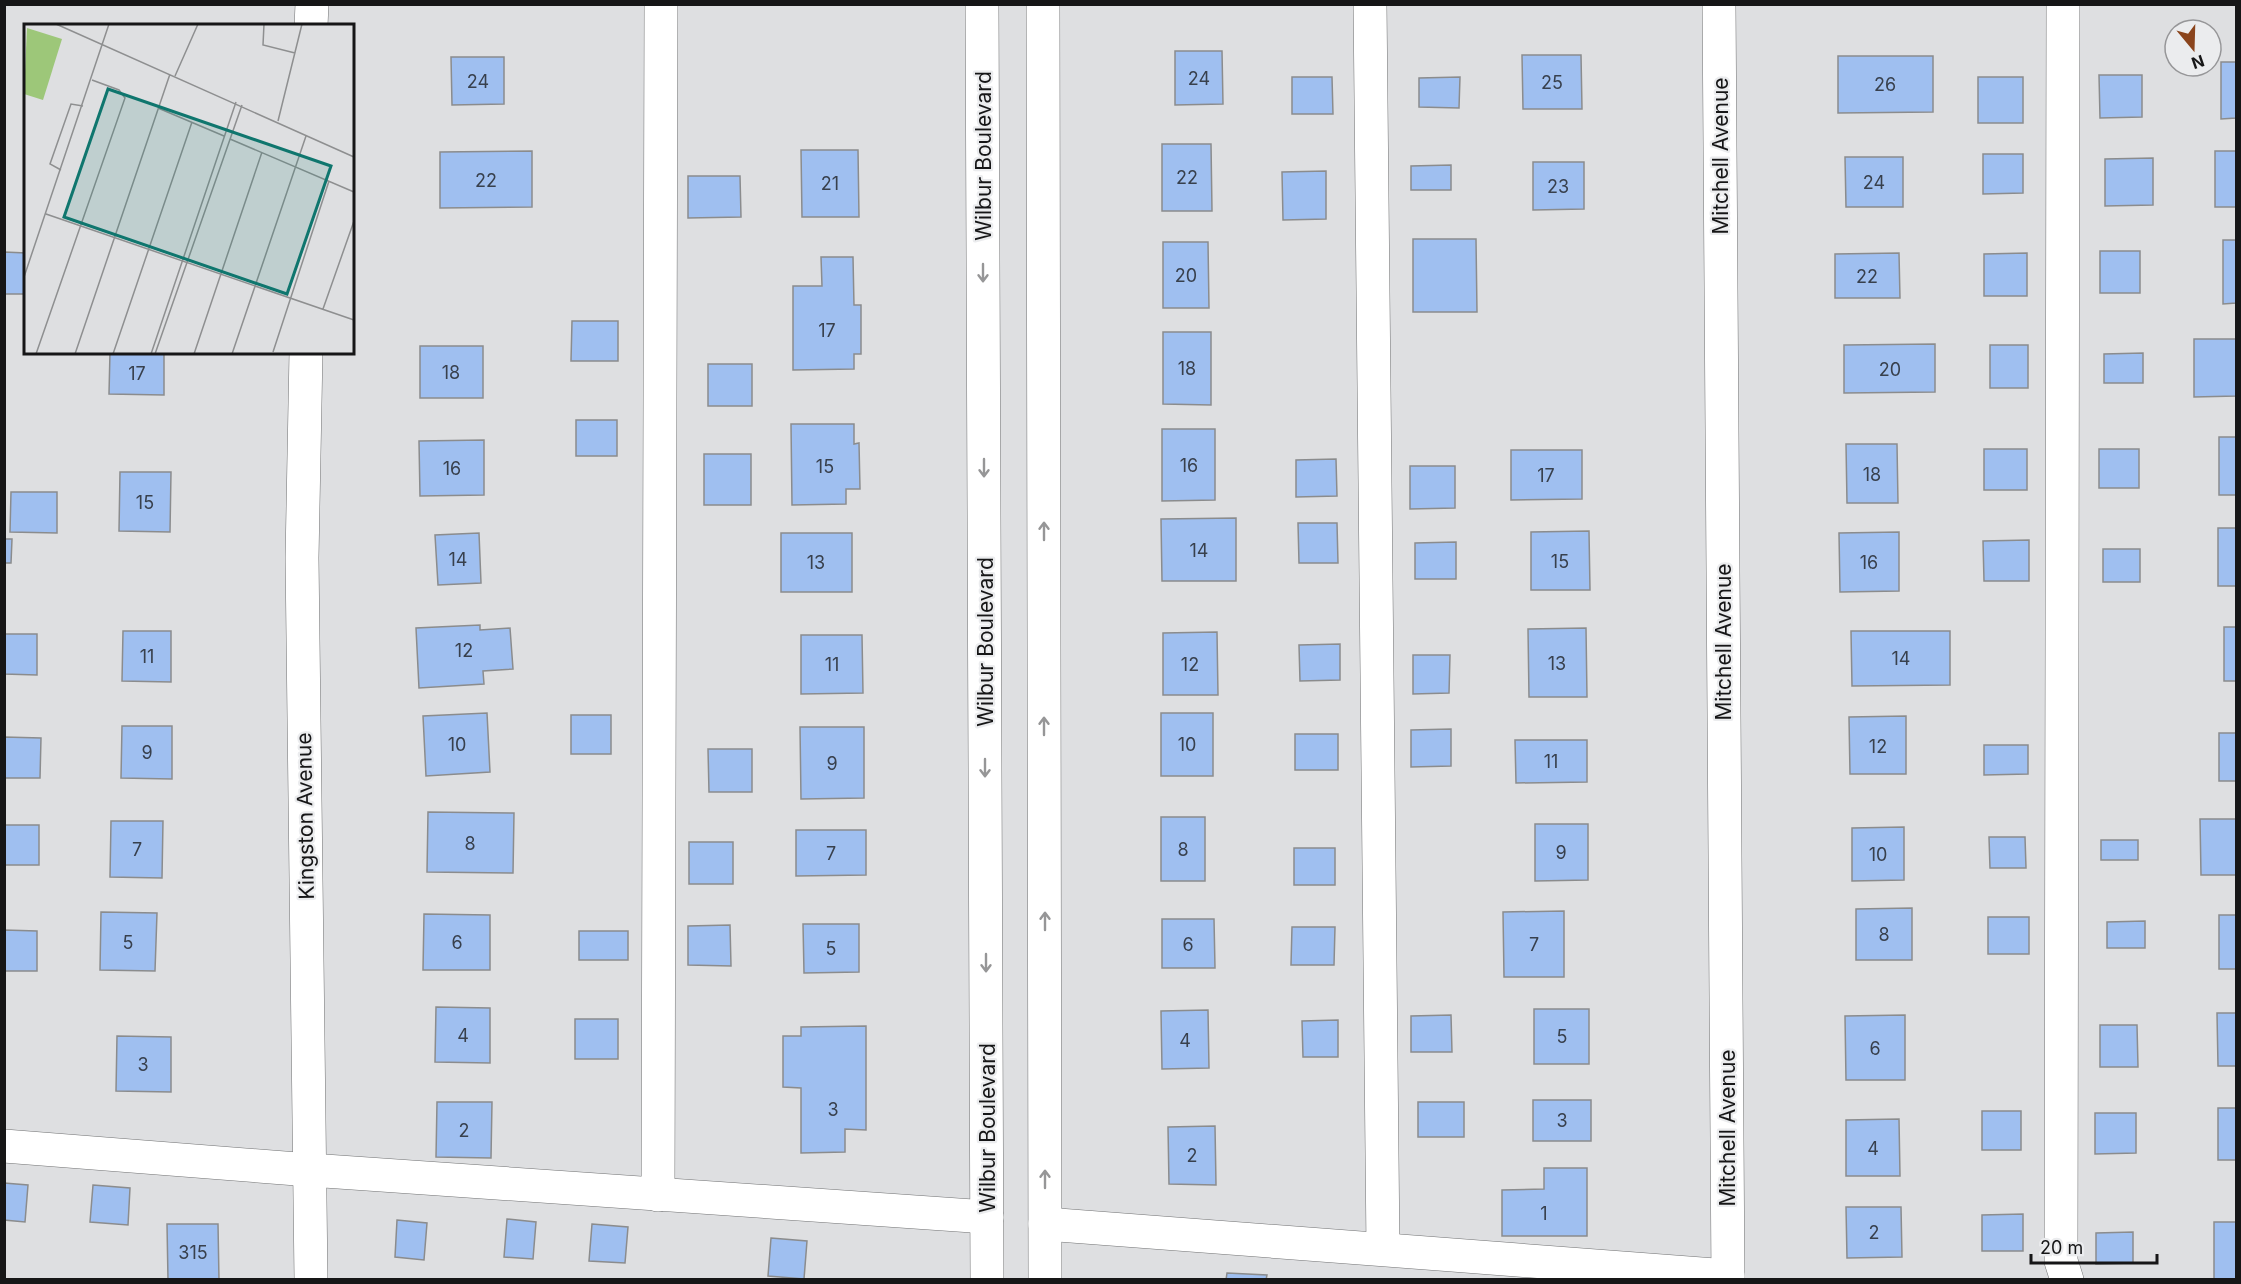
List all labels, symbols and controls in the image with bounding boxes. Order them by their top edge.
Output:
north arrow [2163,18,2223,78]
inset map [24,24,354,354]
text: N [2189,51,2207,74]
house number: 24 [1188,68,1210,89]
house number: 24 [467,71,489,92]
street label: Wilbur Boulevard [971,71,996,241]
house number: 25 [1541,72,1563,93]
house number: 26 [1874,74,1896,95]
street label: Mitchell Avenue [1708,77,1733,235]
house number: 22 [1176,167,1198,188]
house number: 22 [475,170,497,191]
house number: 24 [1863,172,1885,193]
house number: 21 [821,173,839,194]
house number: 23 [1547,176,1569,197]
one-way arrow [977,262,989,282]
house number: 20 [1175,265,1197,286]
house number: 22 [1856,266,1878,287]
house number: 17 [818,320,836,341]
house number: 18 [1178,358,1196,379]
house number: 20 [1879,359,1901,380]
house number: 18 [442,362,460,383]
house number: 17 [128,363,146,384]
house number: 16 [1180,455,1198,476]
house number: 15 [816,456,834,477]
one-way arrow [978,457,990,477]
house number: 16 [443,458,461,479]
house number: 18 [1863,464,1881,485]
house number: 17 [1537,465,1555,486]
house number: 15 [136,492,154,513]
one-way arrow [1038,522,1050,542]
house number: 14 [1190,540,1208,561]
house number: 14 [449,549,467,570]
house number: 15 [1551,551,1569,572]
house number: 13 [807,552,825,573]
house number: 16 [1860,552,1878,573]
street label: Wilbur Boulevard [973,557,998,727]
street label: Mitchell Avenue [1711,563,1736,721]
house number: 12 [455,640,473,661]
house number: 11 [140,646,154,667]
house number: 14 [1892,648,1910,669]
house number: 13 [1548,653,1566,674]
house number: 11 [825,654,839,675]
house number: 12 [1181,654,1199,675]
one-way arrow [1038,717,1050,737]
street label: Kingston Avenue [291,732,319,900]
house number: 10 [448,734,466,755]
house number: 10 [1178,734,1196,755]
house number: 12 [1869,736,1887,757]
house number: 9 [141,742,153,763]
house number: 11 [1544,751,1558,772]
house number: 9 [826,753,838,774]
one-way arrow [979,757,991,777]
house number: 8 [464,833,476,854]
house number: 7 [132,839,142,860]
house number: 8 [1177,839,1189,860]
house number: 9 [1555,842,1567,863]
house number: 7 [826,843,836,864]
house number: 10 [1869,844,1887,865]
one-way arrow [1039,912,1051,932]
house number: 8 [1878,924,1890,945]
house number: 5 [123,932,133,953]
house number: 6 [451,932,463,953]
house number: 6 [1182,934,1194,955]
house number: 7 [1529,934,1539,955]
house number: 5 [826,938,836,959]
one-way arrow [980,952,992,972]
house number: 4 [457,1025,469,1046]
house number: 5 [1557,1026,1567,1047]
house number: 4 [1179,1030,1191,1051]
house number: 6 [1869,1038,1881,1059]
street label: Wilbur Boulevard [975,1043,1000,1213]
street label: Mitchell Avenue [1715,1049,1740,1207]
house number: 3 [137,1054,149,1075]
house number: 3 [827,1099,839,1120]
house number: 3 [1556,1110,1568,1131]
house number: 2 [459,1120,469,1141]
house number: 4 [1867,1138,1879,1159]
house number: 2 [1187,1145,1197,1166]
one-way arrow [1039,1170,1051,1190]
house number: 1 [1540,1203,1548,1224]
house number: 2 [1869,1222,1879,1243]
scale bar [2031,1227,2157,1265]
text: 20 m [2040,1237,2083,1258]
house number: 315 [178,1242,208,1263]

